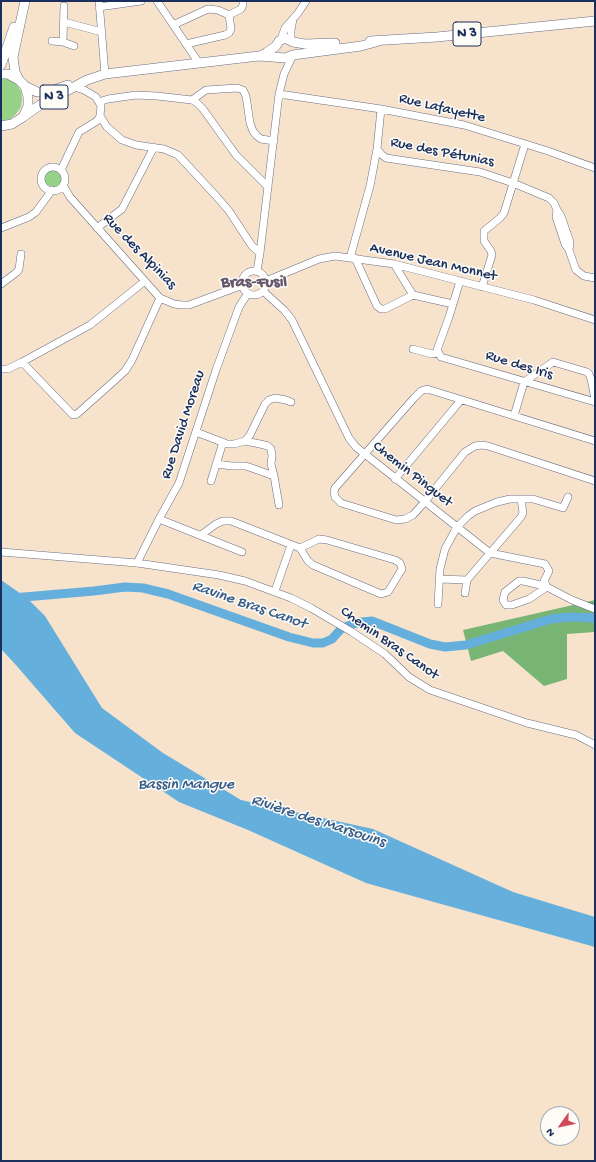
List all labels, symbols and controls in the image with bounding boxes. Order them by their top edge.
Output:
road number: N 3 [453,22,481,46]
road number: N 3 [40,85,68,109]
street label: Rue Lafayette [397,90,487,128]
street label: Rue des Pétunias [389,134,495,172]
street label: Rue des Alpinias [98,210,180,294]
street label: Avenue Jean Monnet [368,240,498,286]
district label: Bras-Fusil [221,273,287,293]
street label: Rue des Iris [483,347,555,385]
street label: Rue David Moreau [158,368,210,482]
street label: Chemin Pinguet [368,438,456,512]
water label: Ravine Bras Canot [189,577,309,635]
street label: Chemin Bras Canot [336,603,442,685]
water label: Bassin Mangue [138,776,234,796]
water label: Rivière des Marsouins [248,791,388,853]
north arrow [540,1106,580,1146]
text: N [544,1126,558,1138]

